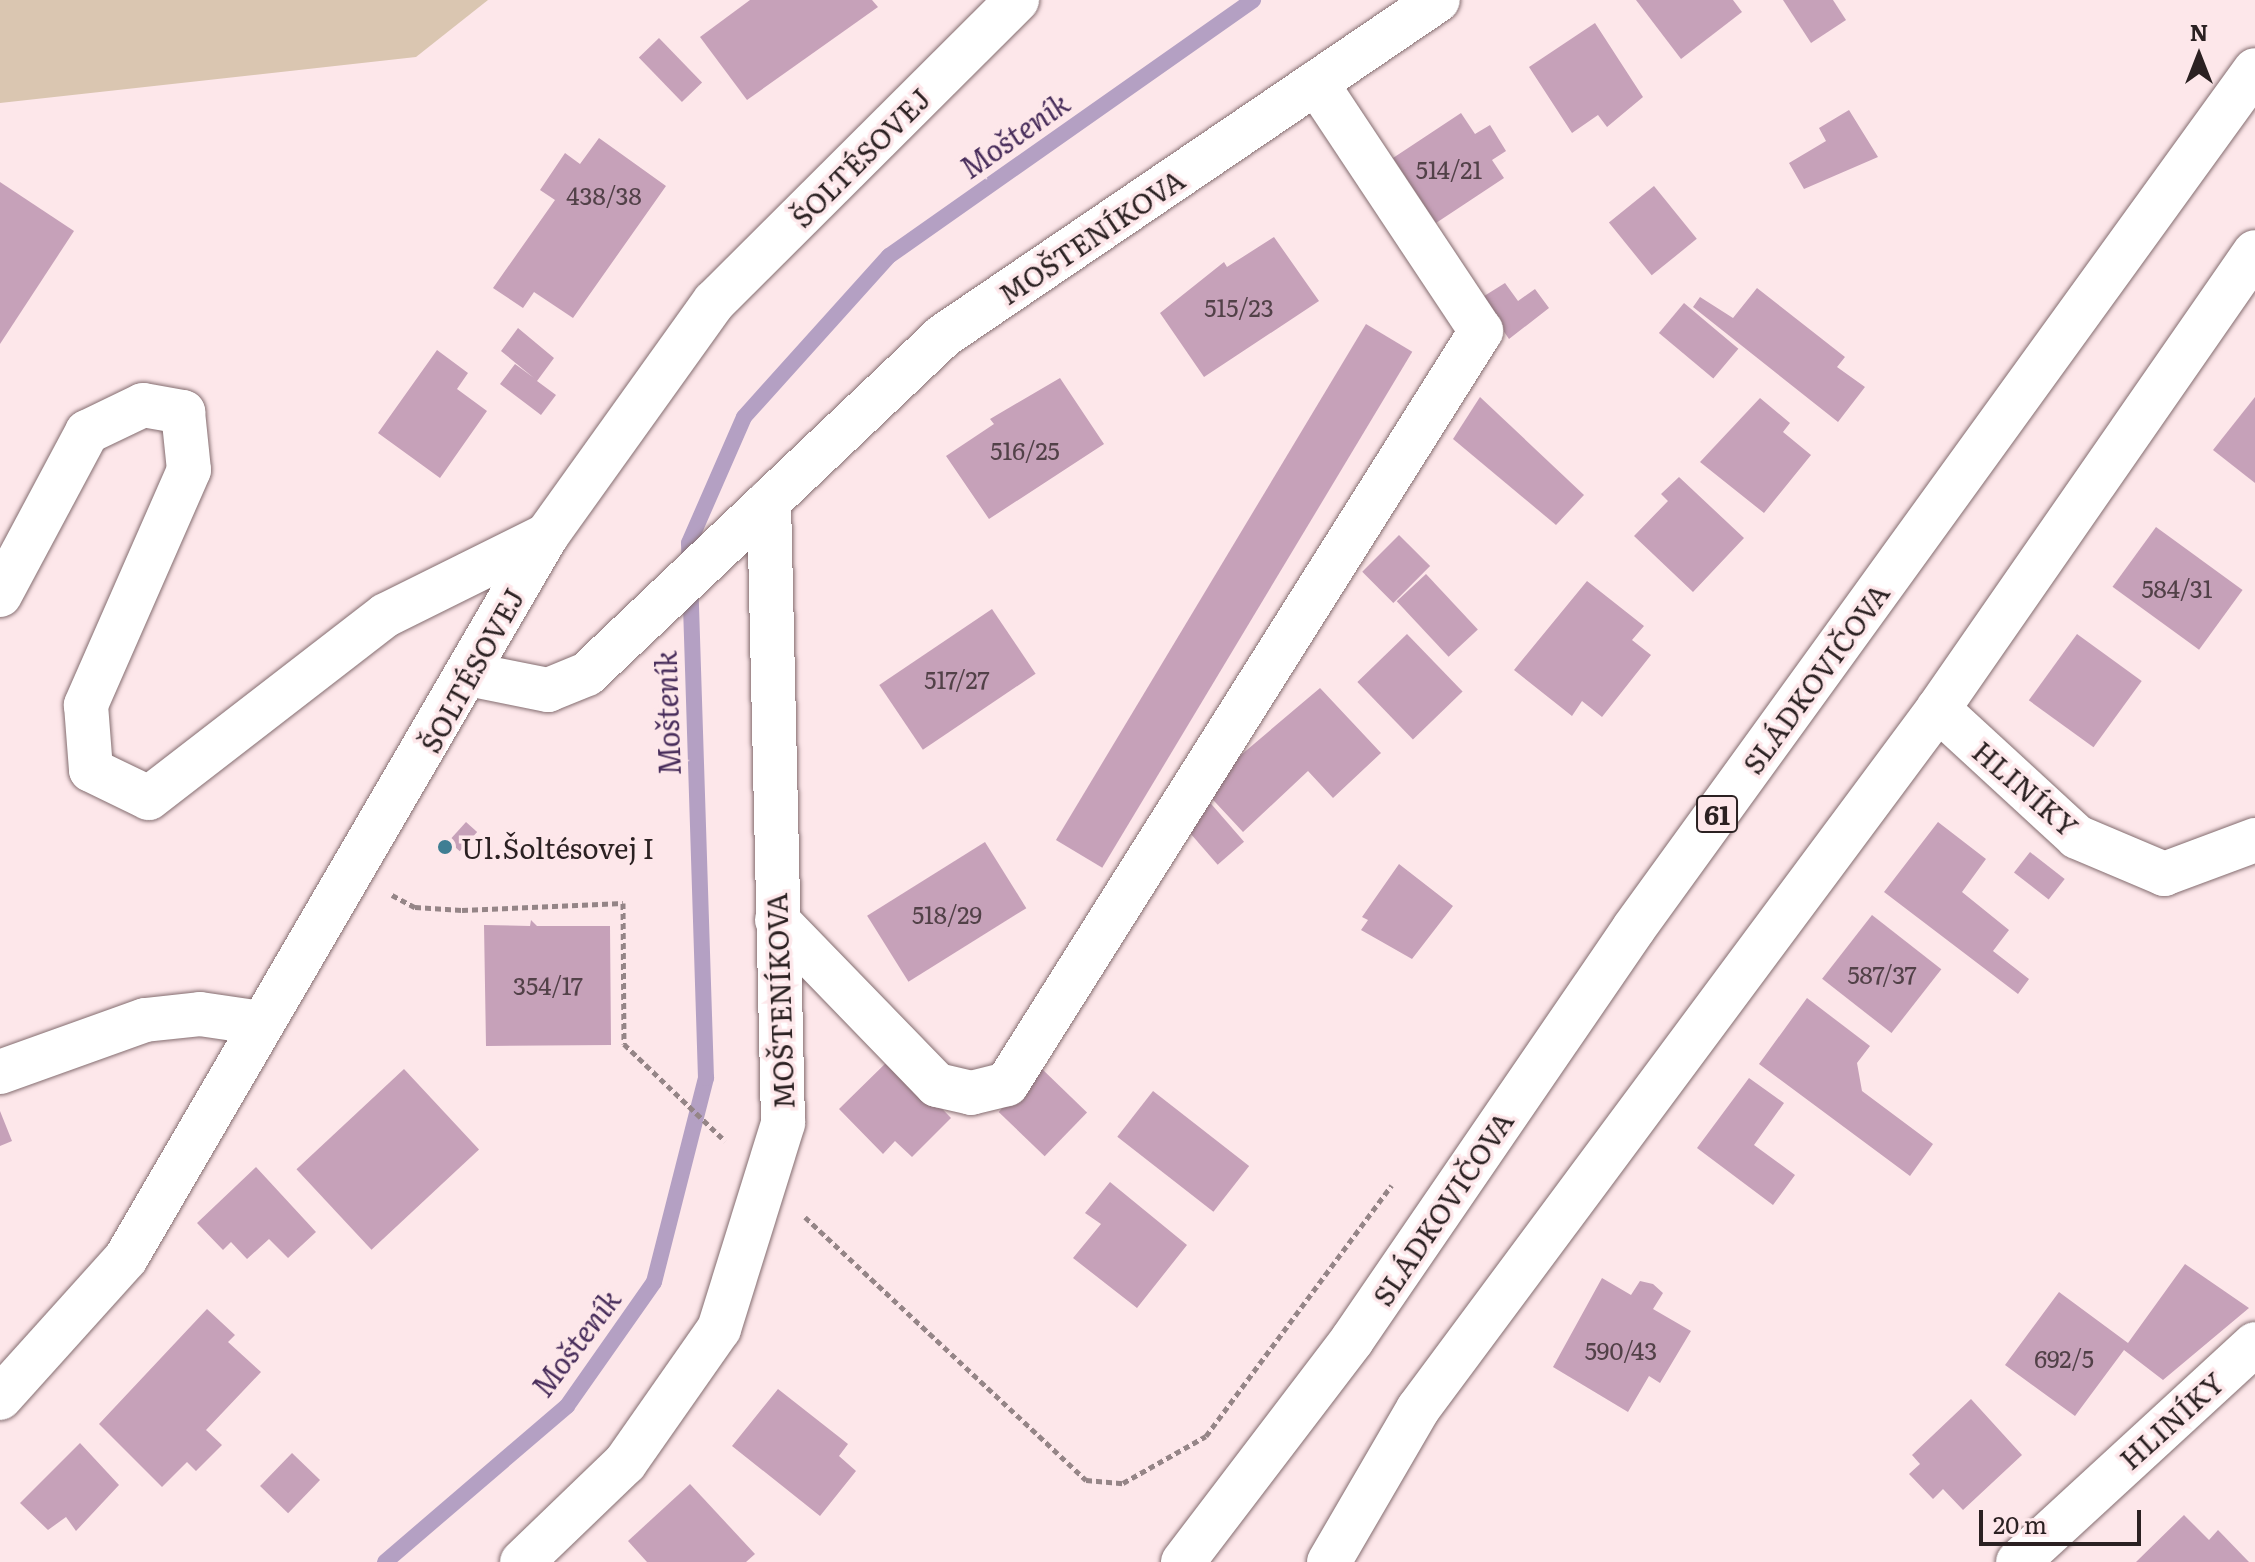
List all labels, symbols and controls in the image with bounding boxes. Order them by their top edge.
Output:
text: N [2190,15,2208,48]
north arrow [2159,16,2239,96]
street label: ŠOLTÉSOVEJ [784,81,936,233]
water label: Mošteník [952,83,1076,185]
house number: 514/21 [1416,155,1482,183]
street label: MOŠTENÍKOVA [992,162,1190,310]
house number: 438/38 [566,181,642,209]
house number: 515/23 [1204,293,1274,321]
house number: 516/25 [990,436,1060,464]
house number: 584/31 [2141,574,2213,602]
street label: SLÁDKOVIČOVA [1735,576,1895,780]
street label: ŠOLTÉSOVEJ [412,582,530,758]
water label: Mošteník [646,650,686,776]
house number: 517/27 [924,665,990,693]
street label: HLINÍKY [1967,733,2085,843]
road number: 61 [1695,792,1739,836]
place label: Ul.Šoltésovej I [461,830,654,864]
marker: Ul.Šoltésovej I [436,838,454,856]
street label: MOŠTENÍKOVA [758,892,800,1110]
house number: 518/29 [912,900,982,928]
house number: 587/37 [1847,960,1917,988]
house number: 354/17 [513,971,583,999]
street label: SLÁDKOVIČOVA [1365,1105,1519,1311]
water label: Mošteník [523,1281,627,1403]
house number: 590/43 [1585,1336,1657,1364]
house number: 692/5 [2034,1344,2094,1372]
street label: HLINÍKY [2112,1365,2230,1475]
scale bar [1983,1494,2145,1544]
text: 20 m [1993,1506,2047,1541]

